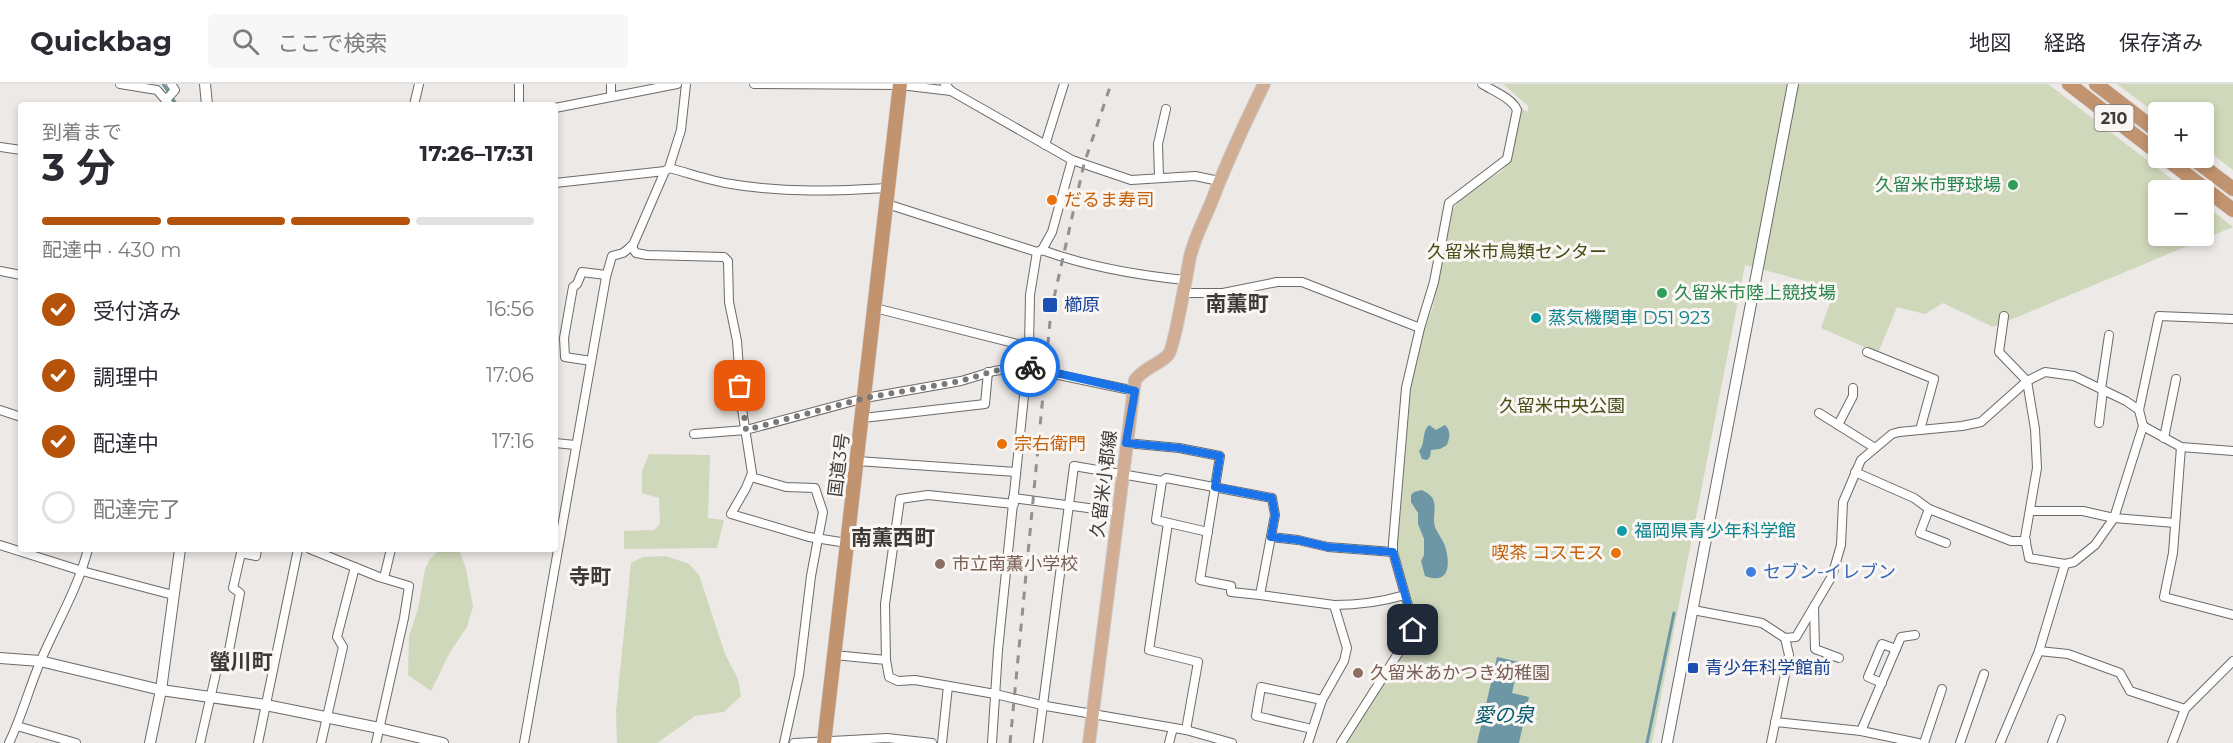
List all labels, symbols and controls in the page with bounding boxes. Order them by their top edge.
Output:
search box [208,14,628,68]
text: Quickbag [30,24,172,58]
icon: search [229,25,262,58]
text: ここで検索 [277,30,387,57]
text: 地図 [1969,30,2011,55]
text: 経路 [2044,30,2086,55]
text: 保存済み [2119,30,2203,55]
map controls [2148,102,2214,246]
button: + [2148,102,2214,168]
road number: 210 [2094,105,2134,131]
text: 到着まで [42,120,122,144]
text: 17:26–17:31 [420,140,534,167]
text: 3 分 [42,143,115,191]
place label: 久留米市野球場 [1875,174,2001,196]
marker: 久留米市野球場 [2006,178,2020,192]
button: − [2148,180,2214,246]
place label: だるま寿司 [1064,189,1154,211]
marker: だるま寿司 [1045,193,1059,207]
text: 配達中 · 430 m [42,238,181,262]
park label: 久留米市鳥類センター [1427,241,1607,263]
place label: 久留米市陸上競技場 [1674,282,1836,304]
marker: 久留米市陸上競技場 [1655,286,1669,300]
district label: 南薫町 [1206,291,1269,316]
icon: check [42,293,75,326]
place label: 櫛原 [1064,294,1100,316]
marker: 櫛原 [1041,296,1059,314]
text: 16:56 [487,297,534,321]
text: 受付済み [93,298,181,325]
place label: 蒸気機関車 D51 923 [1548,307,1710,329]
marker: 蒸気機関車 D51 923 [1529,311,1543,325]
courier [1000,337,1060,397]
icon: bike [1014,351,1047,384]
icon: check [42,359,75,392]
pin [714,360,765,411]
text: 17:06 [486,363,534,387]
text: 調理中 [93,364,159,391]
icon: bag [723,369,756,402]
park label: 久留米中央公園 [1499,395,1625,417]
icon: check [42,425,75,458]
text: 17:16 [492,429,534,453]
street label: 久留米小郡線 [1087,429,1121,539]
text: 配達中 [93,430,159,457]
street label: 国道3号 [824,432,854,498]
place label: 宗右衛門 [1014,433,1086,455]
marker: 宗右衛門 [995,437,1009,451]
text: 配達完了 [93,496,181,523]
place label: 福岡県青少年科学館 [1634,520,1796,542]
marker: 福岡県青少年科学館 [1615,524,1629,538]
district label: 南薫西町 [851,525,935,550]
place label: 喫茶 コスモス [1491,542,1604,564]
marker: 喫茶 コスモス [1609,546,1623,560]
place label: 市立南薫小学校 [952,553,1078,575]
marker: 市立南薫小学校 [933,557,947,571]
place label: セブン-イレブン [1763,561,1896,583]
district label: 寺町 [569,564,611,589]
marker: セブン-イレブン [1744,565,1758,579]
pin [1387,604,1438,655]
icon: home [1396,613,1429,646]
district label: 螢川町 [210,649,273,674]
place label: 青少年科学館前 [1705,657,1831,679]
marker: 青少年科学館前 [1686,661,1700,675]
place label: 久留米あかつき幼稚園 [1370,662,1550,684]
marker: 久留米あかつき幼稚園 [1351,666,1365,680]
water label: 愛の泉 [1474,703,1535,727]

